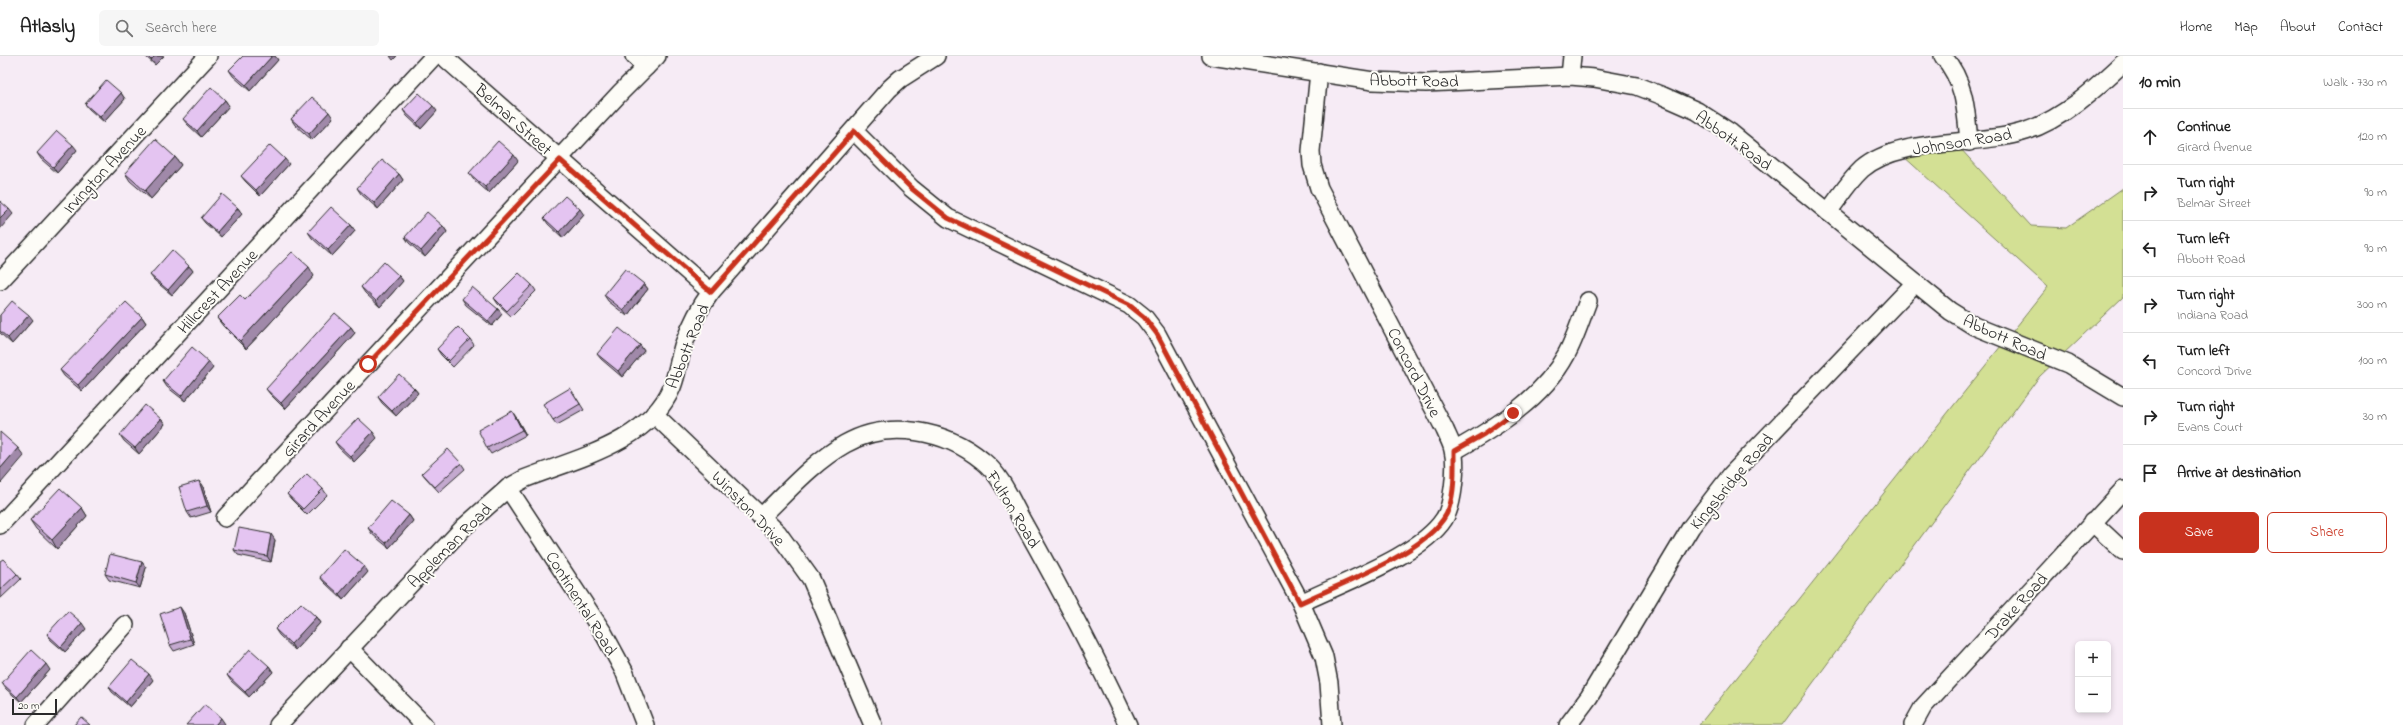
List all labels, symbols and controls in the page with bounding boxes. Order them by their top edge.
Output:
search box [99,10,379,46]
text: Atlasly [20,14,75,41]
icon: search [113,17,135,39]
text: Search here [145,17,217,39]
text: Home [2180,17,2212,38]
text: Map [2234,17,2258,38]
text: About [2280,17,2316,38]
text: Contact [2338,17,2383,38]
street label: Abbott Road [1369,68,1459,95]
text: 10 min [2139,70,2181,95]
text: Walk · 730 m [2323,73,2387,92]
street label: Belmar Street [468,78,557,162]
street label: Abbott Road [1690,105,1777,178]
text: Continue [2177,116,2231,138]
street label: Irvington Avenue [57,120,154,221]
street label: Johnson Road [1911,122,2014,163]
icon: ahead [2139,126,2161,148]
text: 120 m [2357,127,2387,146]
text: Girard Avenue [2177,138,2252,157]
text: Turn right [2177,172,2235,194]
icon: right [2139,182,2161,204]
text: 90 m [2364,183,2387,202]
text: Belmar Street [2177,194,2251,213]
text: Turn left [2177,228,2230,250]
icon: left [2139,238,2161,260]
text: 90 m [2364,239,2387,258]
street label: Hillcrest Avenue [172,244,265,340]
text: Abbott Road [2177,250,2245,269]
text: Turn right [2177,284,2235,306]
icon: right [2139,294,2161,316]
text: 300 m [2357,295,2387,314]
street label: Abbott Road [660,300,717,393]
text: Indiana Road [2177,306,2248,325]
street label: Abbott Road [1958,309,2051,368]
street label: Concord Drive [1380,324,1447,422]
text: Turn left [2177,340,2230,362]
icon: left [2139,350,2161,372]
text: 100 m [2358,351,2387,370]
route start [359,355,377,373]
text: Concord Drive [2177,362,2252,381]
street label: Girard Avenue [277,374,362,463]
text: Turn right [2177,396,2235,418]
route end [1504,404,1522,422]
icon: right [2139,406,2161,428]
text: 30 m [2363,407,2387,426]
text: Evans Court [2177,418,2243,437]
street label: Kingsbridge Road [1684,428,1782,537]
icon: arrive [2139,462,2161,484]
text: Arrive at destination [2177,462,2301,484]
street label: Fulton Road [979,465,1046,554]
street label: Winston Drive [705,466,791,553]
street label: Appleman Road [402,498,498,594]
button: Save [2139,512,2259,553]
button: Share [2267,512,2387,553]
street label: Continental Road [539,547,623,661]
street label: Drake Road [1979,567,2055,647]
map controls [2075,641,2111,713]
button: + [2075,641,2111,677]
button: − [2075,677,2111,713]
scale bar [12,697,57,716]
text: 20 m [18,698,40,714]

